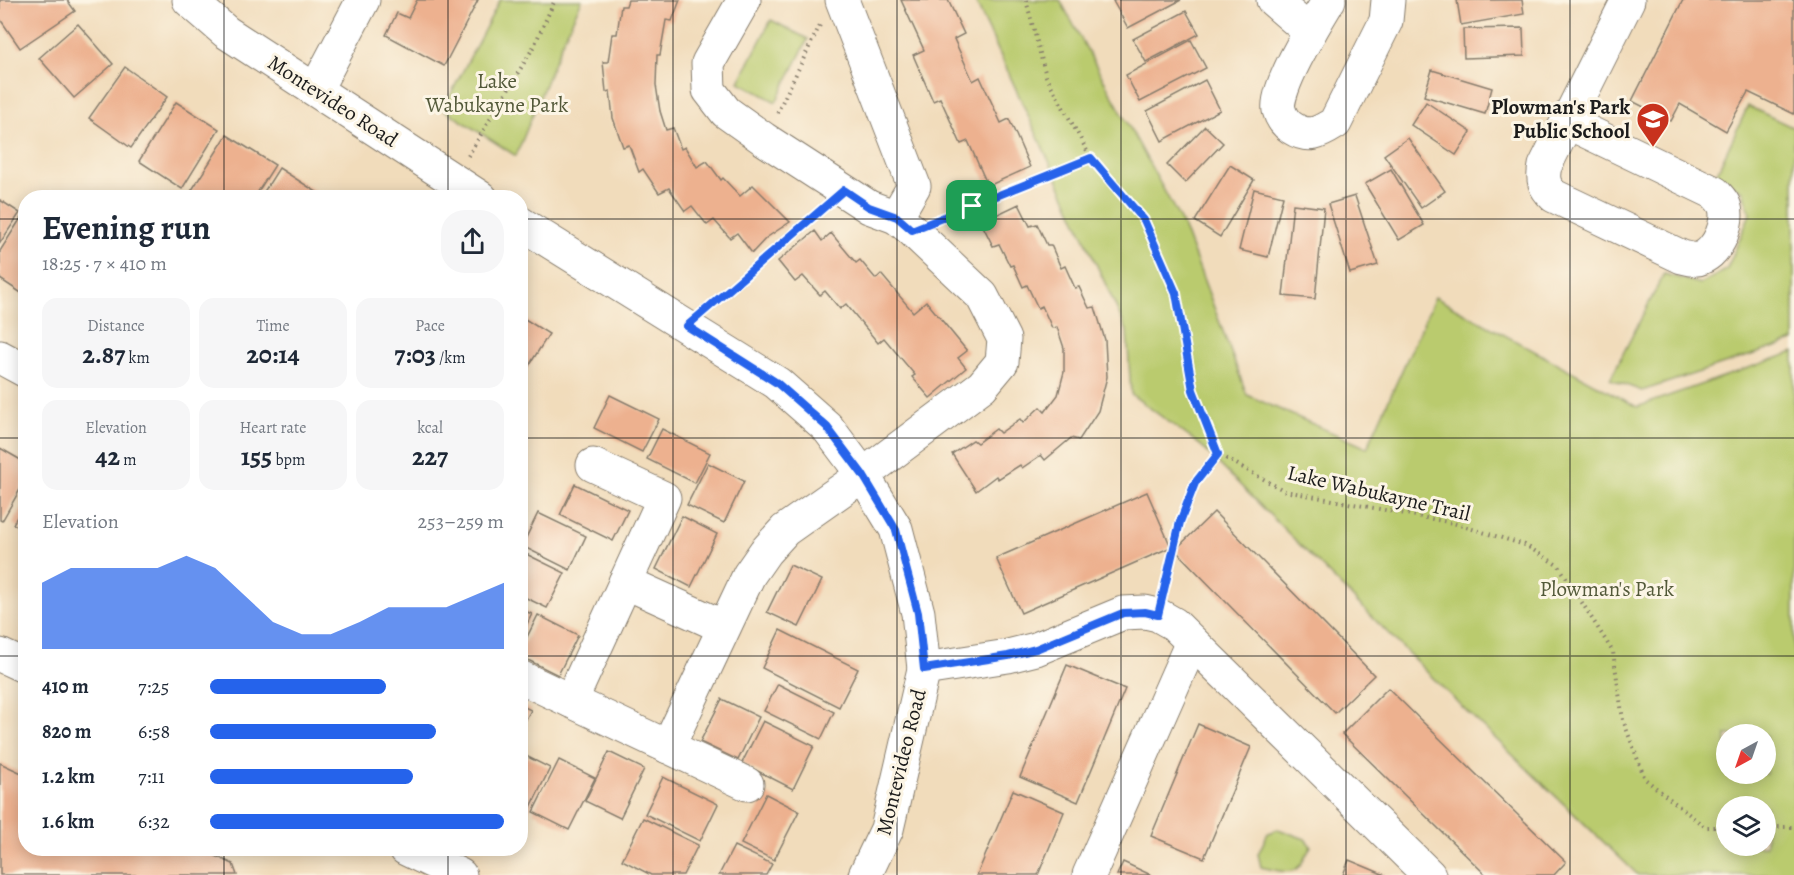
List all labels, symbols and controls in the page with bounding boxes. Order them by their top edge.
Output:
street label: Montevideo Road [262,48,404,154]
park label: Lake Wabukayne Park [425,67,569,119]
place label: Plowman's Park Public School [1491,93,1630,145]
school or university icon: Plowman's Park Public School [1635,101,1671,148]
pin [946,180,997,231]
icon: arrive [955,189,988,222]
text: Evening run [42,205,211,250]
button: share [441,210,504,273]
text: 18:25 · 7 × 410 m [42,250,167,277]
text: Distance [87,315,145,337]
text: Time [256,315,290,337]
text: Pace [415,315,445,337]
text: 2.87 [82,337,125,372]
text: 20:14 [246,337,300,372]
text: 7:03 [394,337,436,372]
text: km [125,347,150,369]
text: /km [436,347,466,369]
text: Elevation [85,417,147,439]
text: Heart rate [240,417,306,439]
text: kcal [417,417,443,439]
text: 42 [95,439,120,474]
text: 155 [241,439,272,474]
text: 227 [412,439,448,474]
text: m [120,449,137,471]
text: bpm [272,449,305,471]
street label: Lake Wabukayne Trail [1285,458,1473,528]
text: Elevation [42,508,119,535]
text: 253–259 m [418,508,504,535]
park label: Plowman's Park [1540,575,1675,603]
text: 410 m [42,673,89,700]
text: 7:25 [138,673,169,700]
street label: Montevideo Road [869,685,933,838]
text: 820 m [42,718,92,745]
text: 6:58 [138,718,170,745]
north arrow [1716,724,1776,784]
map controls [1716,724,1776,856]
text: 1.2 km [42,763,95,790]
text: 7:11 [138,763,165,790]
button: layers [1716,796,1776,856]
text: 1.6 km [42,808,95,835]
text: 6:32 [138,808,170,835]

